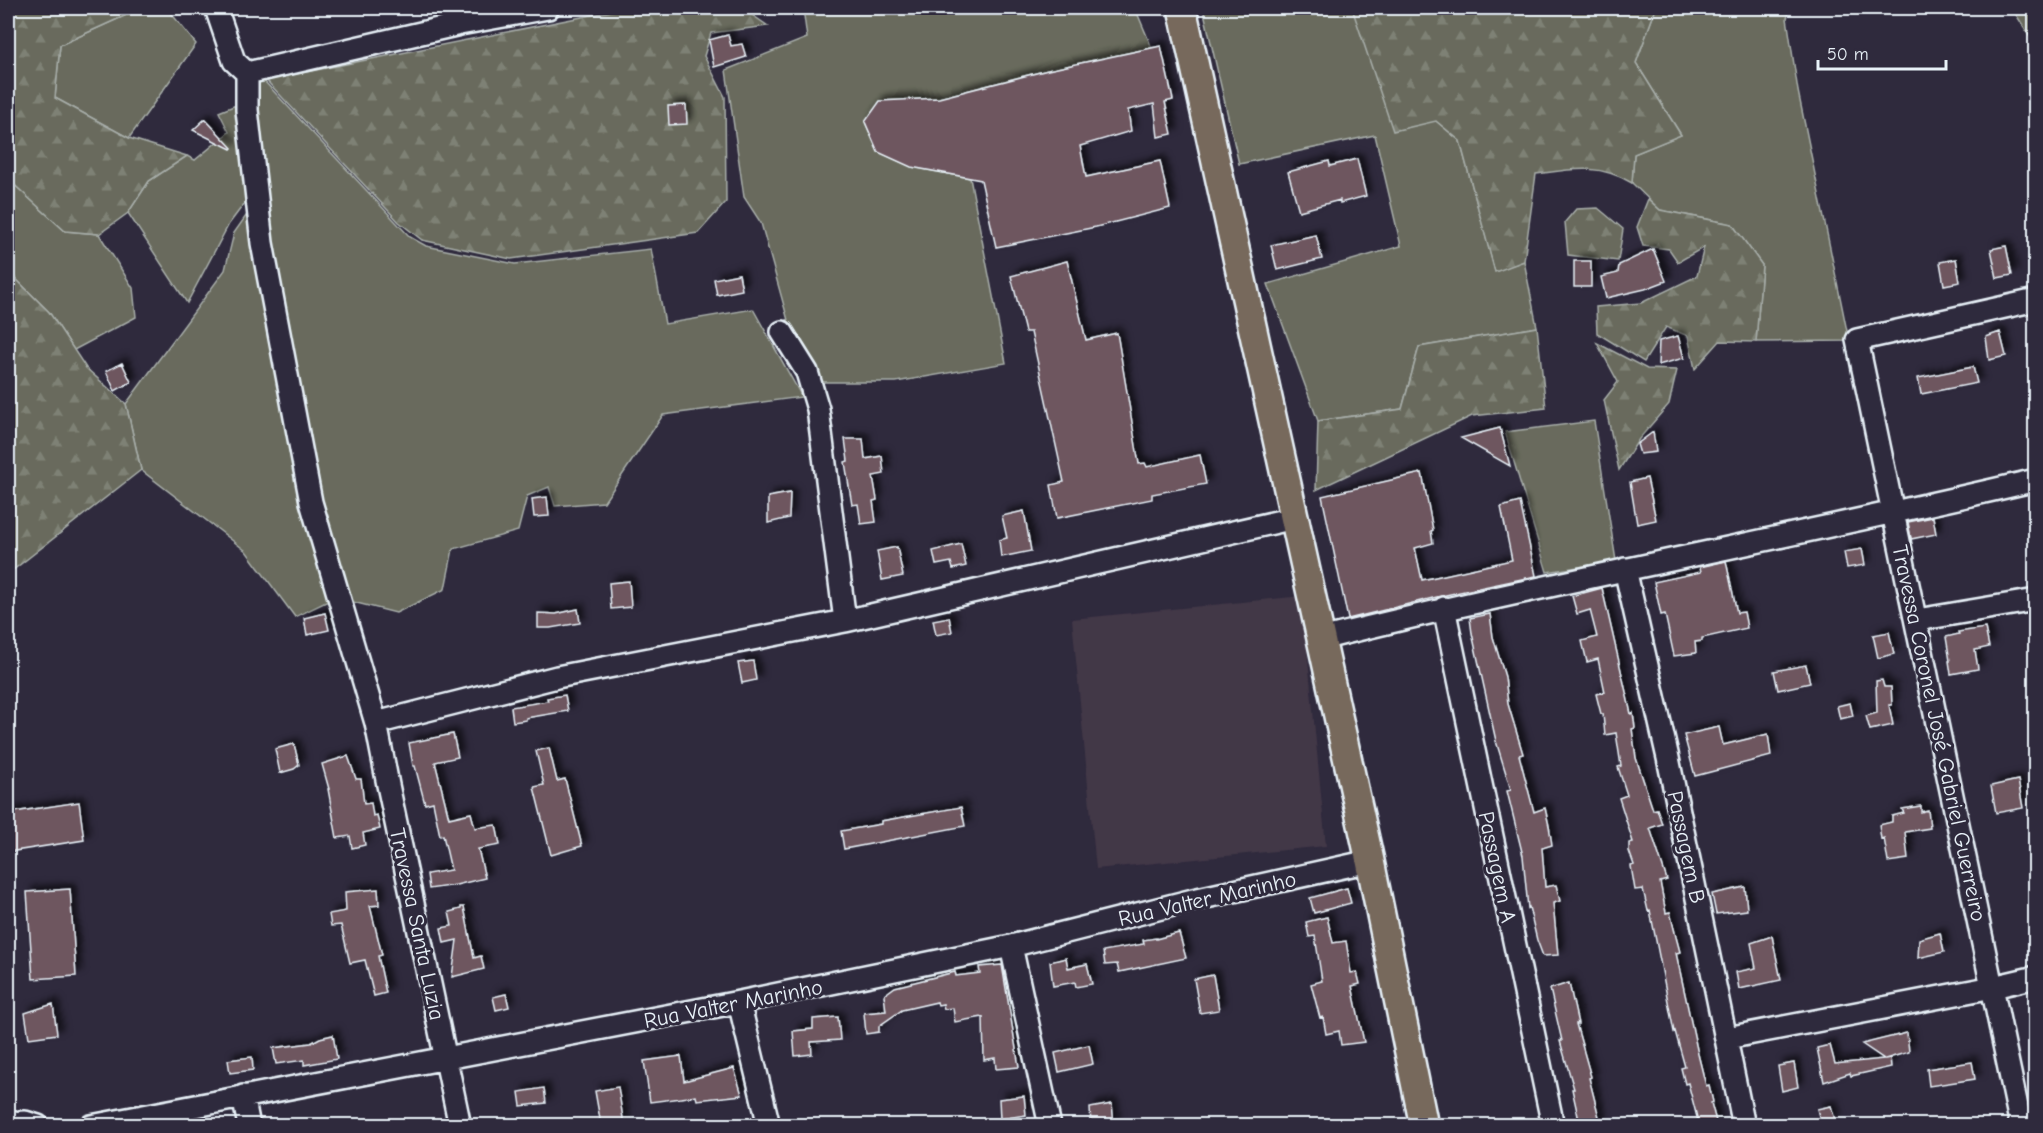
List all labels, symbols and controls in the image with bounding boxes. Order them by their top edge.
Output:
scale bar [1818,33,1946,71]
text: 50 m [1827,44,1869,65]
street label: Travessa Coronel José Gabriel Guerreiro [1886,543,1992,924]
street label: Passagem B [1661,789,1711,906]
street label: Passagem A [1473,809,1522,926]
street label: Travessa Santa Luzia [384,826,450,1023]
street label: Rua Valter Marinho [1116,866,1299,932]
street label: Rua Valter Marinho [642,974,825,1034]

